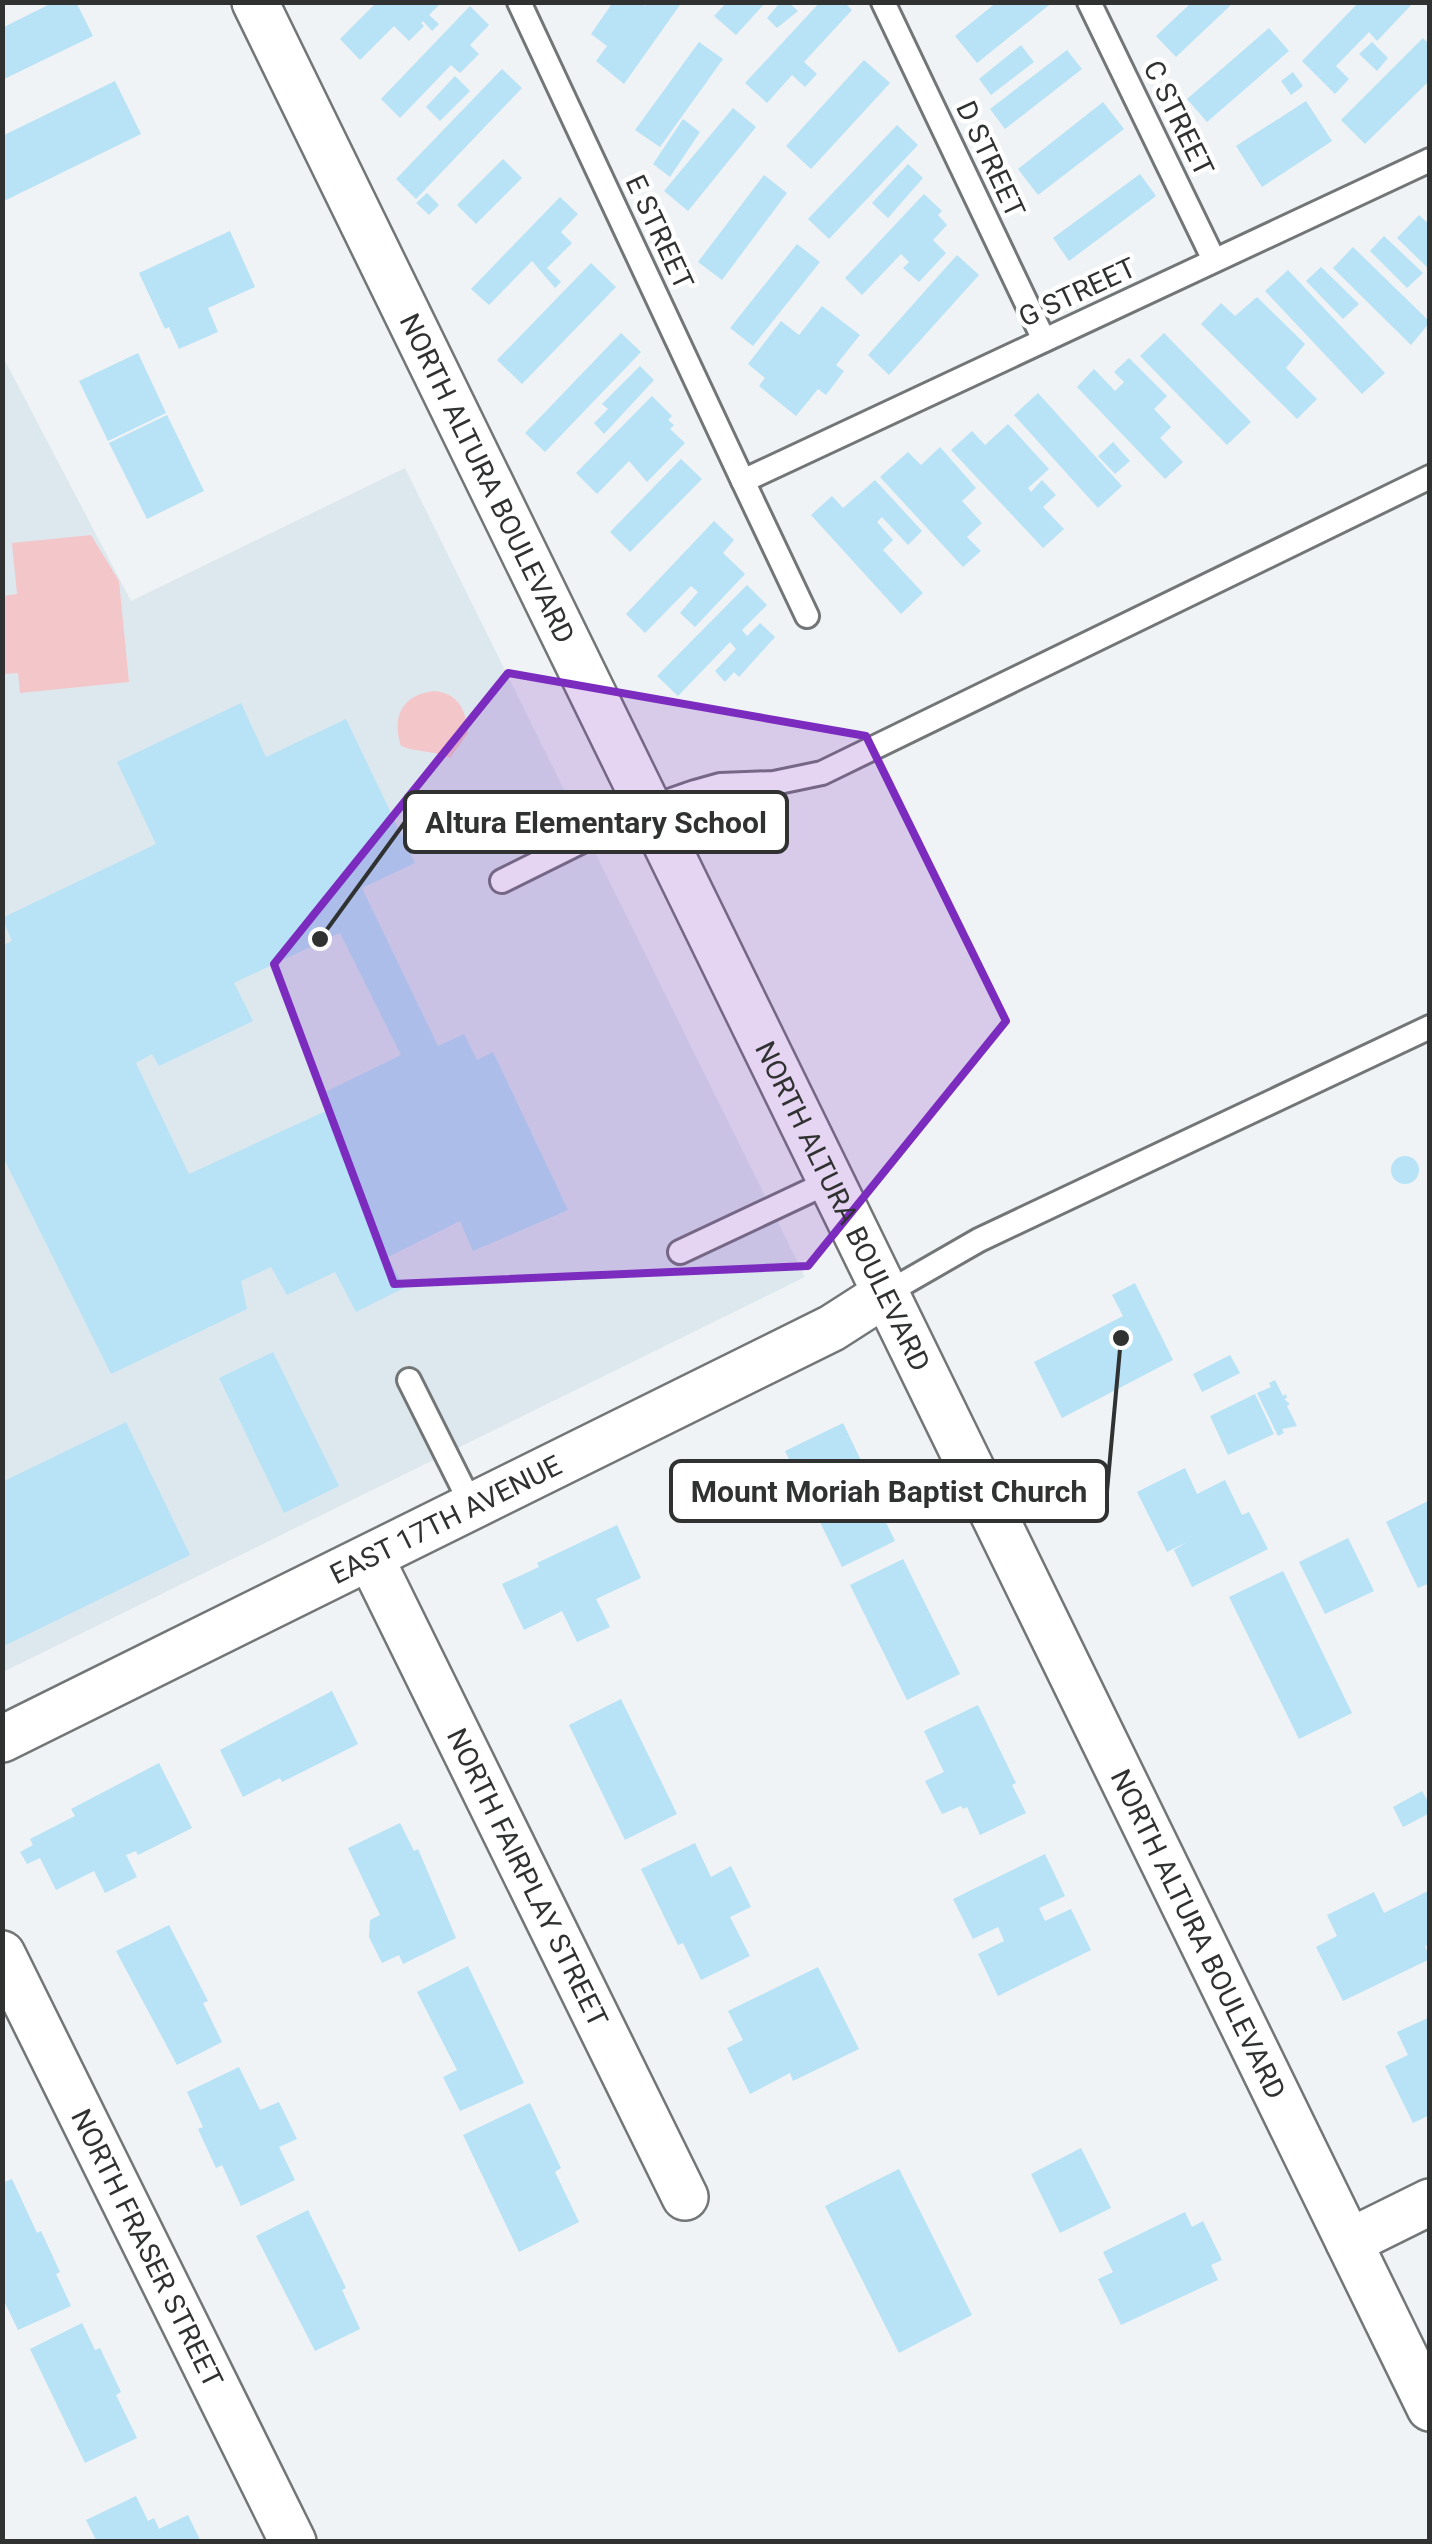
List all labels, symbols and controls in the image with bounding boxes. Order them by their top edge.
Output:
street label: C STREET [1136,55,1221,182]
street label: D STREET [949,96,1032,223]
street label: E STREET [619,170,700,295]
street label: G STREET [1013,251,1141,334]
street label: NORTH ALTURA BOULEVARD [393,308,582,649]
callout: Altura Elementary School [405,792,787,852]
text: Altura Elementary School [425,805,767,840]
street label: NORTH ALTURA BOULEVARD [748,1036,937,1376]
street label: EAST 17TH AVENUE [325,1449,567,1591]
callout: Mount Moriah Baptist Church [671,1461,1107,1521]
text: Mount Moriah Baptist Church [691,1474,1087,1509]
street label: NORTH FAIRPLAY STREET [440,1723,615,2033]
street label: NORTH ALTURA BOULEVARD [1104,1764,1292,2104]
street label: NORTH FRASER STREET [64,2104,230,2393]

